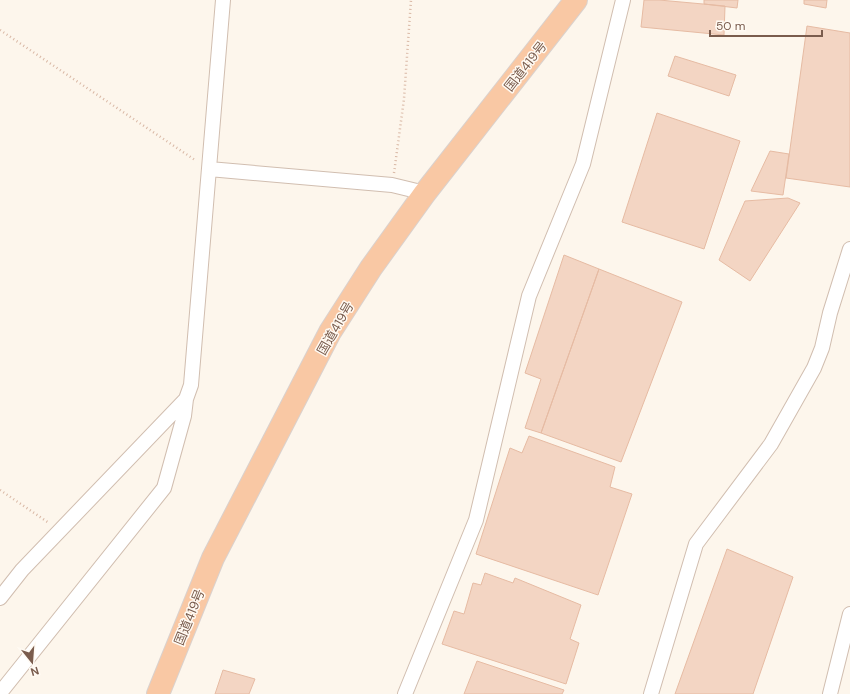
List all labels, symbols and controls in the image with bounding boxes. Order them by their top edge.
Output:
scale bar [710,12,822,38]
text: 50 m [716,18,745,34]
street label: 国道419号 [500,38,550,95]
street label: 国道419号 [313,298,358,358]
street label: 国道419号 [171,587,208,648]
north arrow [12,642,52,682]
text: N [29,664,41,679]

